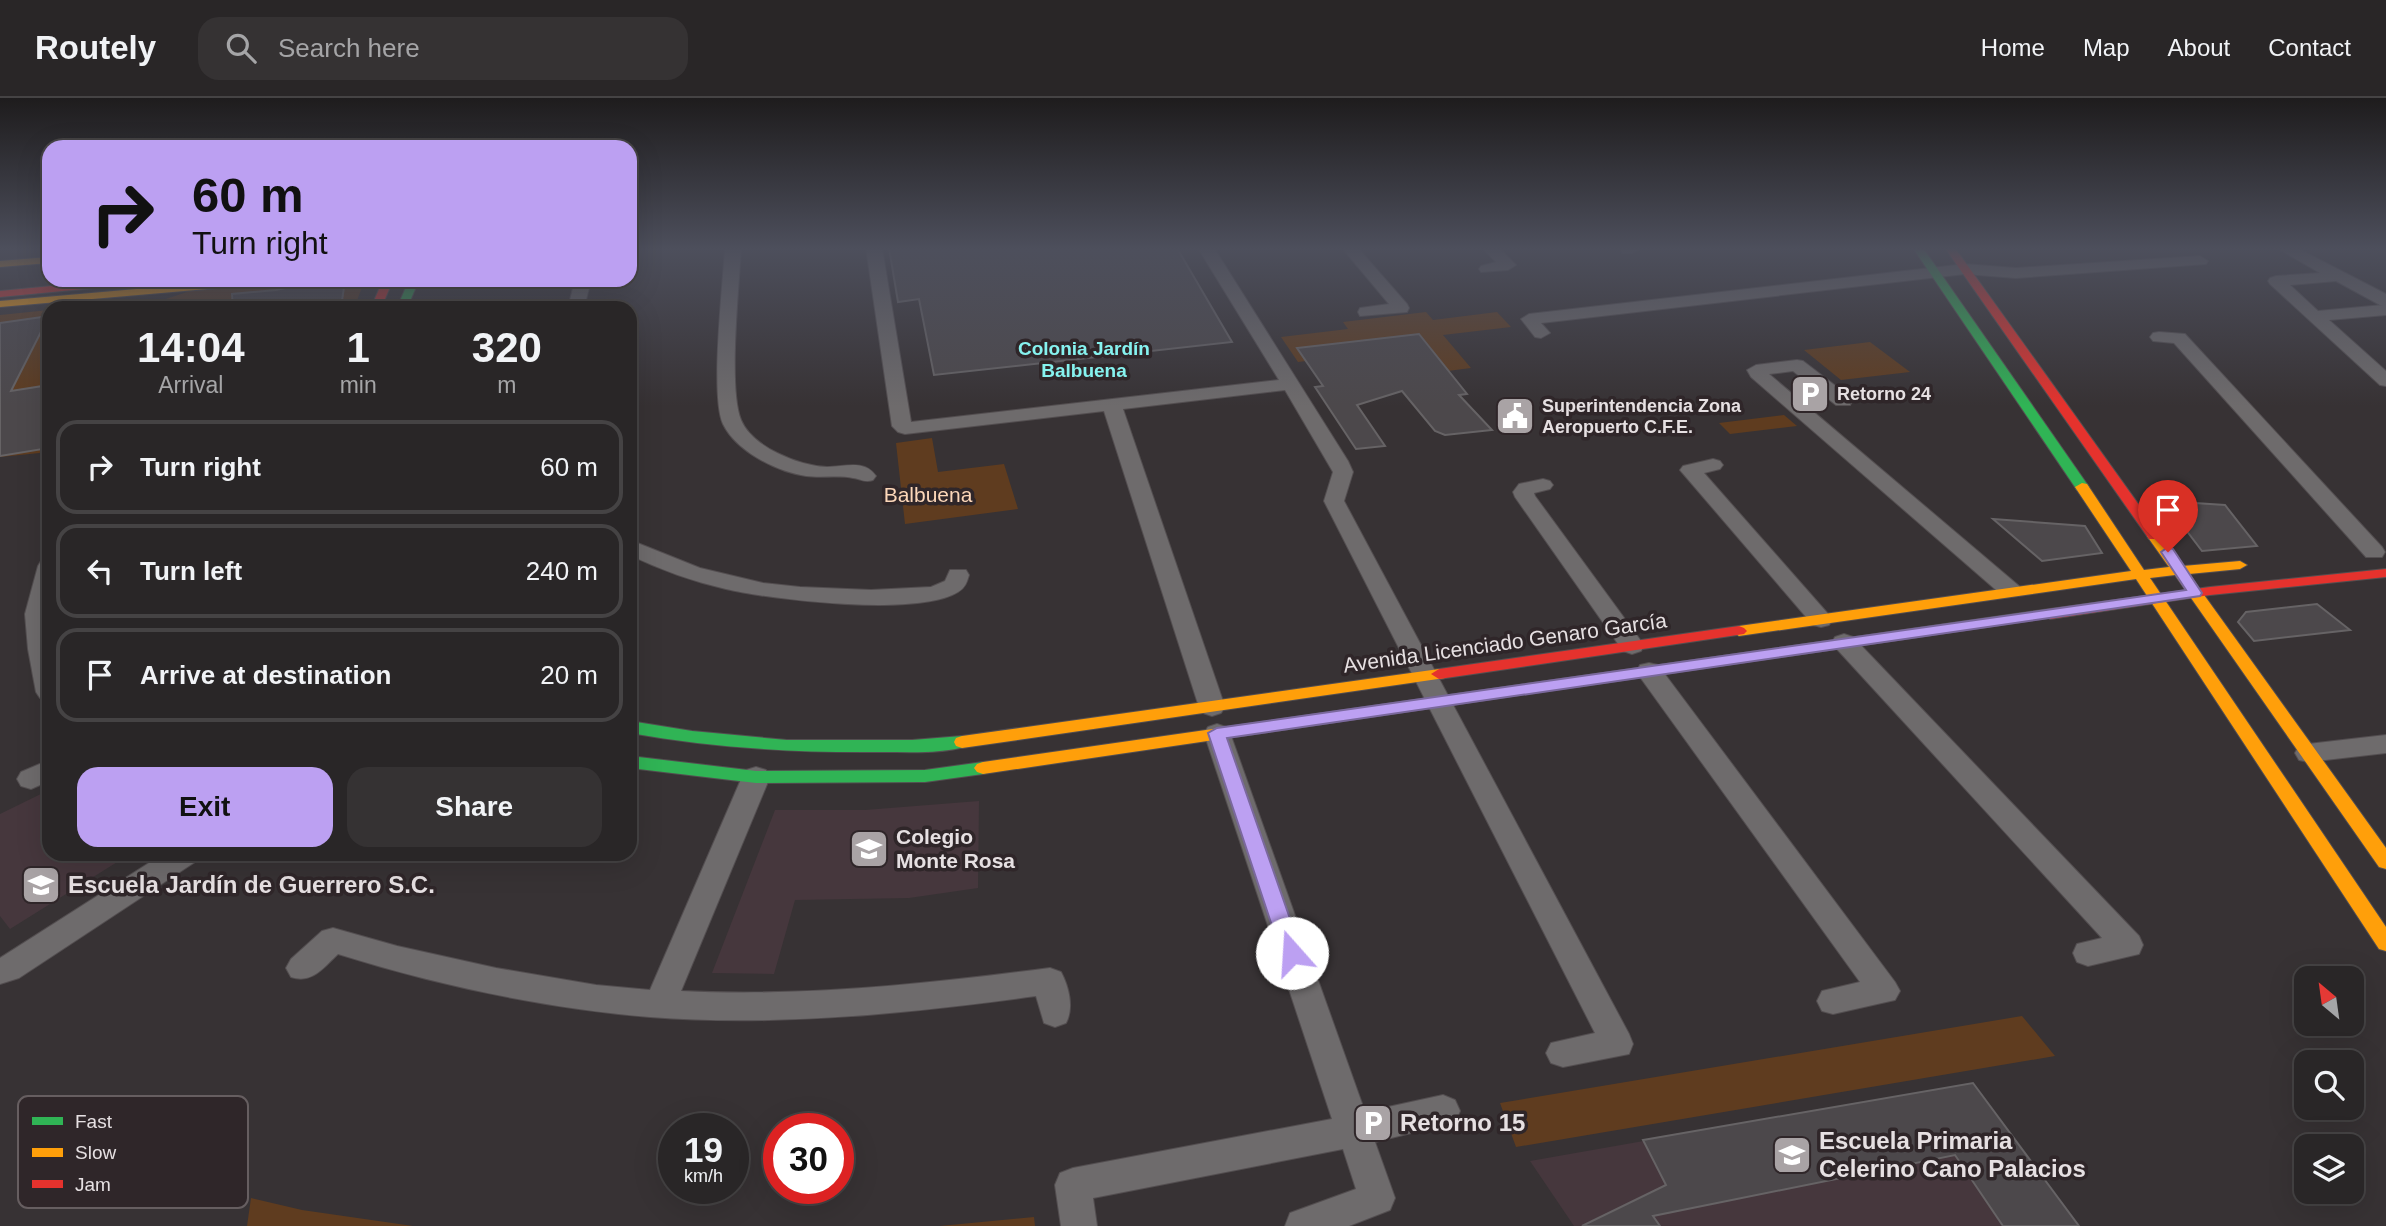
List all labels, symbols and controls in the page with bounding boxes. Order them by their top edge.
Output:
search box [198,17,688,80]
text: Routely [35,29,156,66]
icon: search [222,29,260,67]
text: Search here [278,33,420,63]
text: Home [1981,34,2045,61]
text: Map [2083,34,2130,61]
text: About [2168,34,2230,61]
text: Contact [2268,34,2351,61]
icon: right [77,168,168,259]
text: 60 m [192,168,304,222]
text: Turn right [192,225,328,261]
text: 14:04 [137,324,245,371]
text: 1 [346,324,370,371]
text: 320 [472,324,542,371]
district label: Colonia Jardín Balbuena [1018,338,1150,381]
text: Arrival [158,372,223,398]
text: min [340,372,377,398]
text: m [497,372,516,398]
parking icon: Retorno 24 [1789,373,1831,415]
place label: Retorno 24 [1837,384,1931,404]
public building icon: Superintendencia Zona Aeropuerto C.F.E. [1494,395,1536,437]
place label: Superintendencia Zona Aeropuerto C.F.E. [1542,396,1742,437]
icon: right [81,448,119,486]
text: Turn right [140,452,261,482]
text: 60 m [540,452,598,482]
pin [2138,480,2198,552]
park label: Balbuena [884,483,973,506]
icon: arrive [2149,491,2187,529]
icon: left [81,552,119,590]
text: Turn left [140,556,242,586]
text: 240 m [526,556,598,586]
street label: Avenida Licenciado Genaro García [1342,608,1669,677]
icon: arrive [81,656,119,694]
text: Arrive at destination [140,660,391,690]
text: 20 m [540,660,598,690]
button: Exit [77,767,333,847]
button: Share [347,767,602,847]
place label: Colegio Monte Rosa [896,825,1015,872]
school or university icon: Colegio Monte Rosa [848,828,890,870]
school or university icon: Escuela Jardín de Guerrero S.C. [20,864,62,906]
place label: Escuela Jardín de Guerrero S.C. [68,871,435,898]
position arrow [1255,916,1329,990]
north arrow [2294,966,2364,1036]
map controls [2294,966,2364,1204]
button: search [2294,1050,2364,1120]
legend [18,1096,248,1208]
parking icon: Retorno 15 [1352,1102,1394,1144]
place label: Retorno 15 [1400,1109,1525,1136]
text: Fast [75,1111,113,1132]
speed limit sign: 30 [763,1113,854,1204]
place label: Escuela Primaria Celerino Cano Palacios [1819,1127,2086,1182]
text: 19 [684,1130,723,1169]
school or university icon: Escuela Primaria Celerino Cano Palacios [1771,1134,1813,1176]
button: layers [2294,1134,2364,1204]
text: Slow [75,1142,116,1163]
text: km/h [684,1166,723,1186]
text: Jam [75,1174,111,1195]

